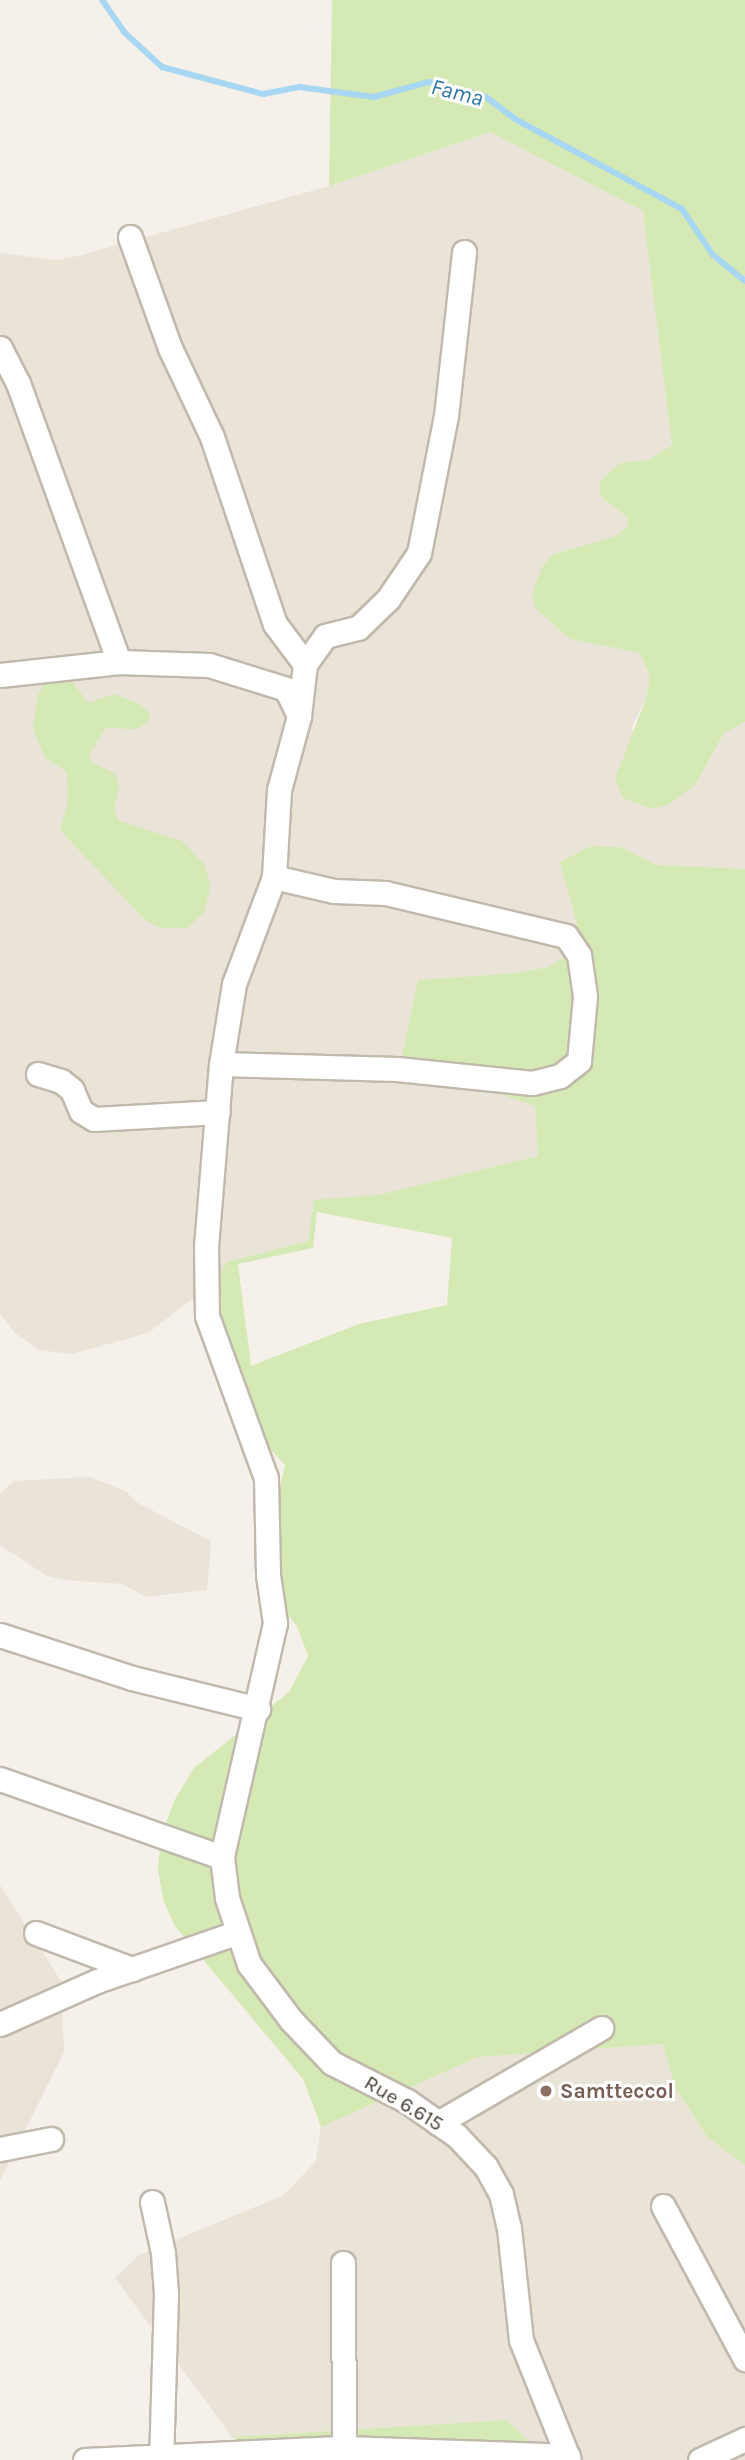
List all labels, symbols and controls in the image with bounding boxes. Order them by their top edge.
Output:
water label: Fama [428,73,486,113]
street label: Rue 6.615 [360,2070,448,2136]
place label: Samtteccol [560,2078,674,2104]
marker: Samtteccol [538,2083,554,2099]

